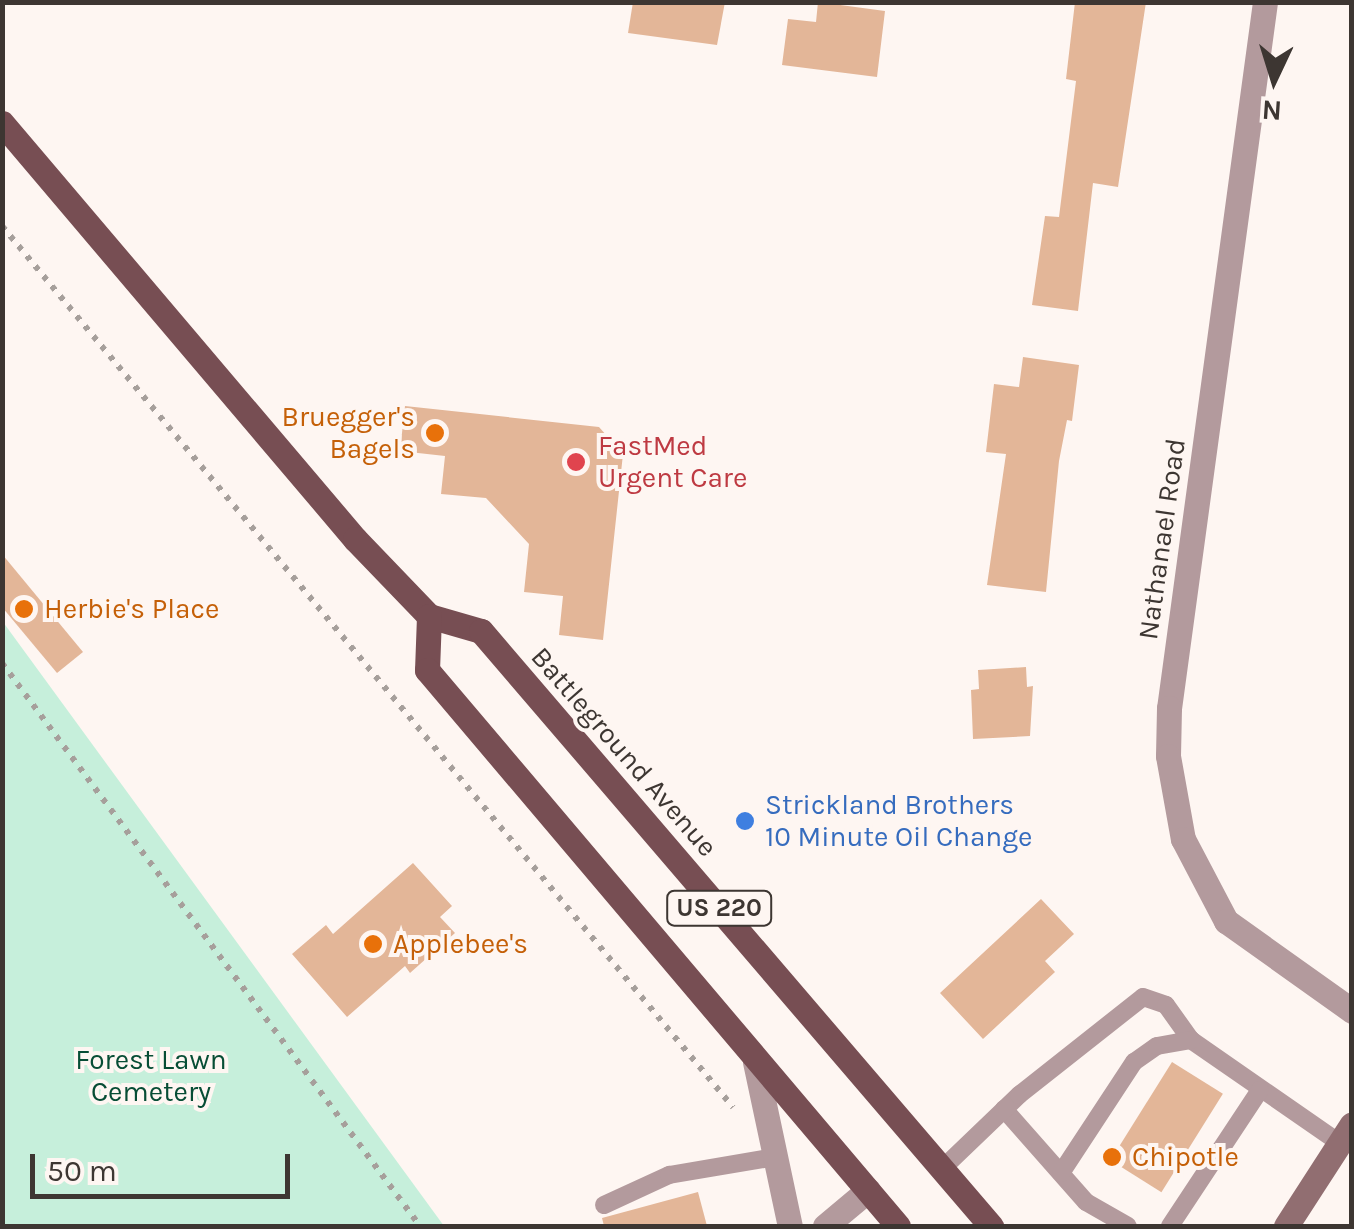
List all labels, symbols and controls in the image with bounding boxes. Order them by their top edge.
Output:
north arrow [1224,30,1324,130]
text: N [1261,93,1283,128]
place label: Bruegger's Bagels [282,400,415,466]
marker: Bruegger's Bagels [424,422,446,444]
place label: FastMed Urgent Care [598,429,747,495]
street label: Nathanael Road [1131,436,1193,642]
marker: FastMed Urgent Care [563,449,589,475]
place label: Herbie's Place [44,592,219,626]
marker: Herbie's Place [13,598,35,620]
street label: Battleground Avenue [524,640,724,864]
place label: Strickland Brothers 10 Minute Oil Change [765,788,1032,854]
marker: Strickland Brothers 10 Minute Oil Change [734,810,756,832]
road number: US 220 [664,888,774,928]
place label: Applebee's [393,927,528,961]
marker: Applebee's [362,933,384,955]
park label: Forest Lawn Cemetery [75,1043,227,1109]
scale bar [35,1134,295,1196]
place label: Chipotle [1132,1140,1239,1174]
marker: Chipotle [1101,1146,1123,1168]
text: 50 m [47,1153,117,1189]

